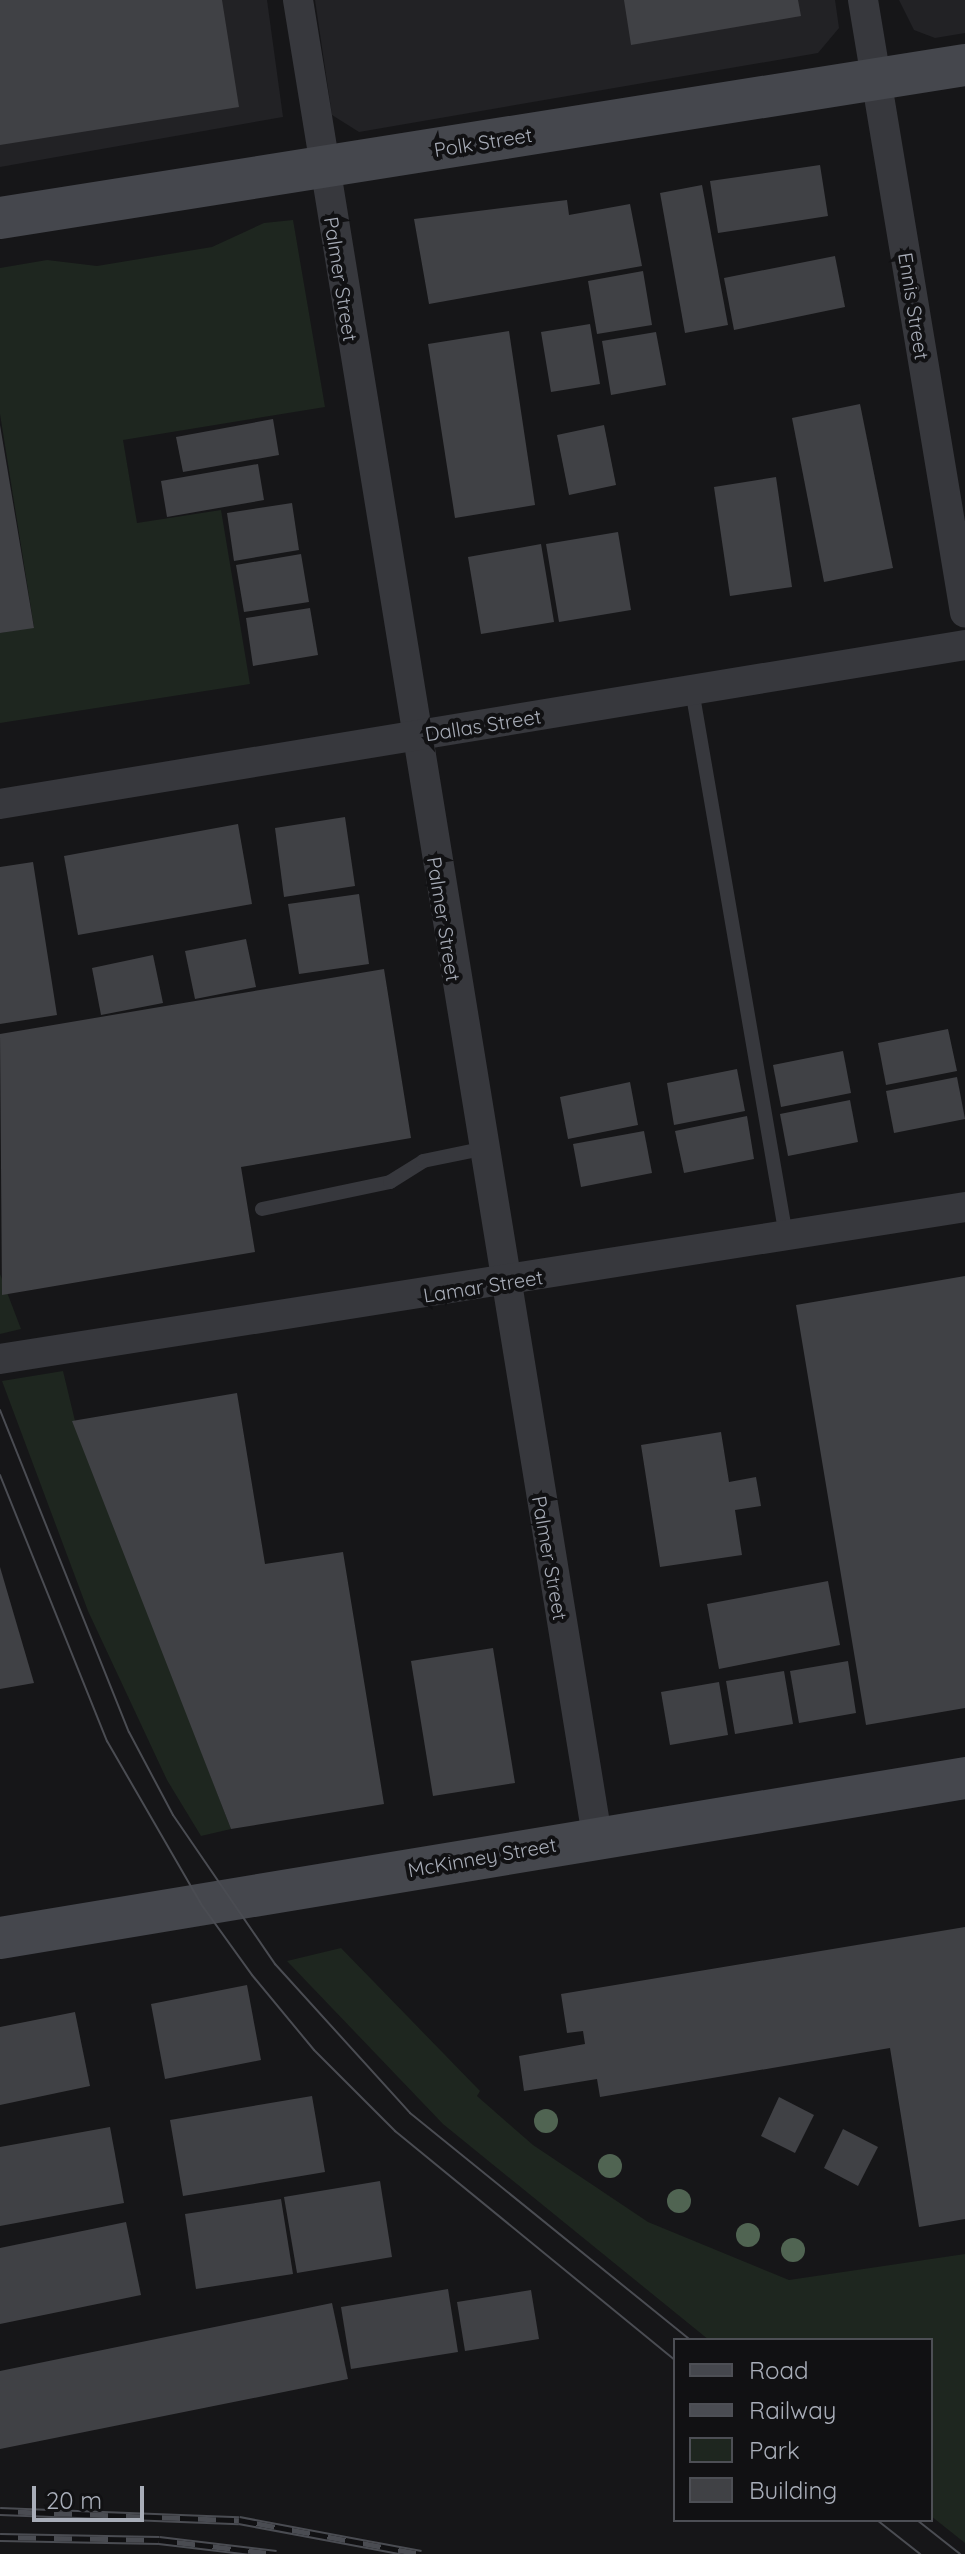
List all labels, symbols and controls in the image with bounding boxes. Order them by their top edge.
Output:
street label: Polk Street [432,122,534,162]
street label: Palmer Street [319,215,363,343]
street label: Ennis Street [894,251,934,361]
street label: Dallas Street [423,704,543,746]
street label: Palmer Street [422,855,466,983]
street label: Lamar Street [421,1265,545,1307]
street label: Palmer Street [527,1494,573,1622]
street label: McKinney Street [406,1832,558,1882]
legend [673,2338,933,2522]
text: Road [749,2355,809,2385]
text: Railway [749,2395,836,2425]
text: Park [749,2435,800,2465]
scale bar [36,2470,148,2520]
text: Building [749,2475,837,2505]
text: 20 m [46,2485,102,2515]

